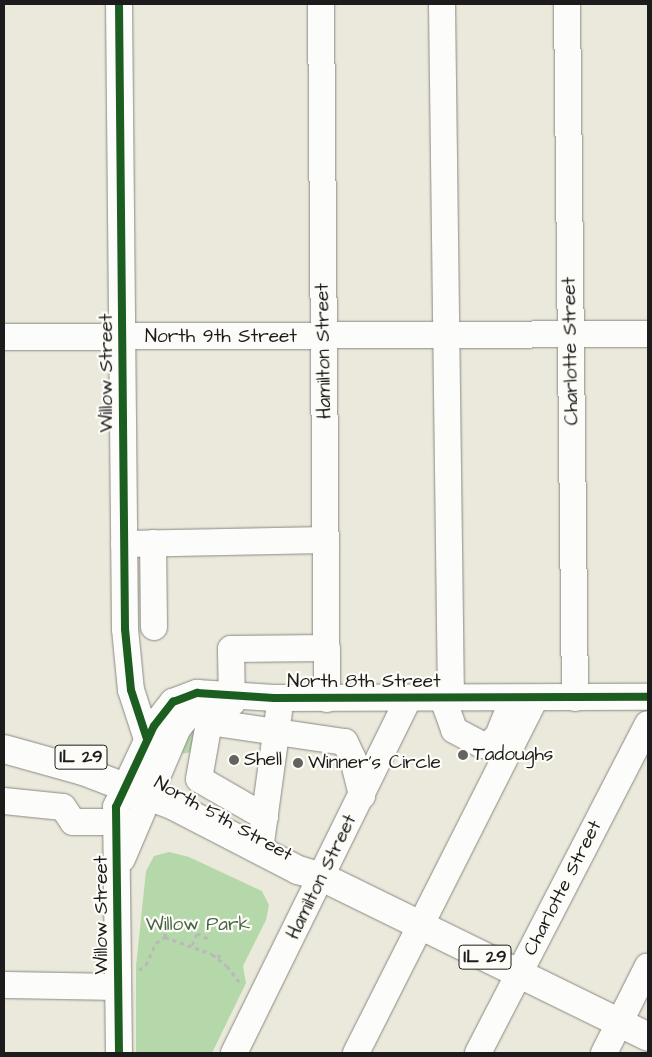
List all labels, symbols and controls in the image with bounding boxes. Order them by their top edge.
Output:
street label: Charlotte Street [558,277,584,425]
street label: Hamilton Street [311,283,337,419]
street label: Willow Street [96,314,118,432]
street label: North 9th Street [145,326,297,348]
street label: North 8th Street [287,671,441,693]
road number: IL 29 [54,742,108,772]
place label: Tadoughs [473,744,553,766]
place label: Shell [244,749,282,771]
marker: Tadoughs [457,749,469,761]
place label: Winner's Circle [308,752,441,774]
marker: Shell [228,754,240,766]
marker: Winner's Circle [292,757,304,769]
street label: North 5th Street [150,772,296,866]
street label: Hamilton Street [282,811,362,943]
street label: Charlotte Street [519,817,607,959]
street label: Willow Street [91,856,113,974]
park label: Willow Park [146,914,250,936]
road number: IL 29 [458,942,512,972]

